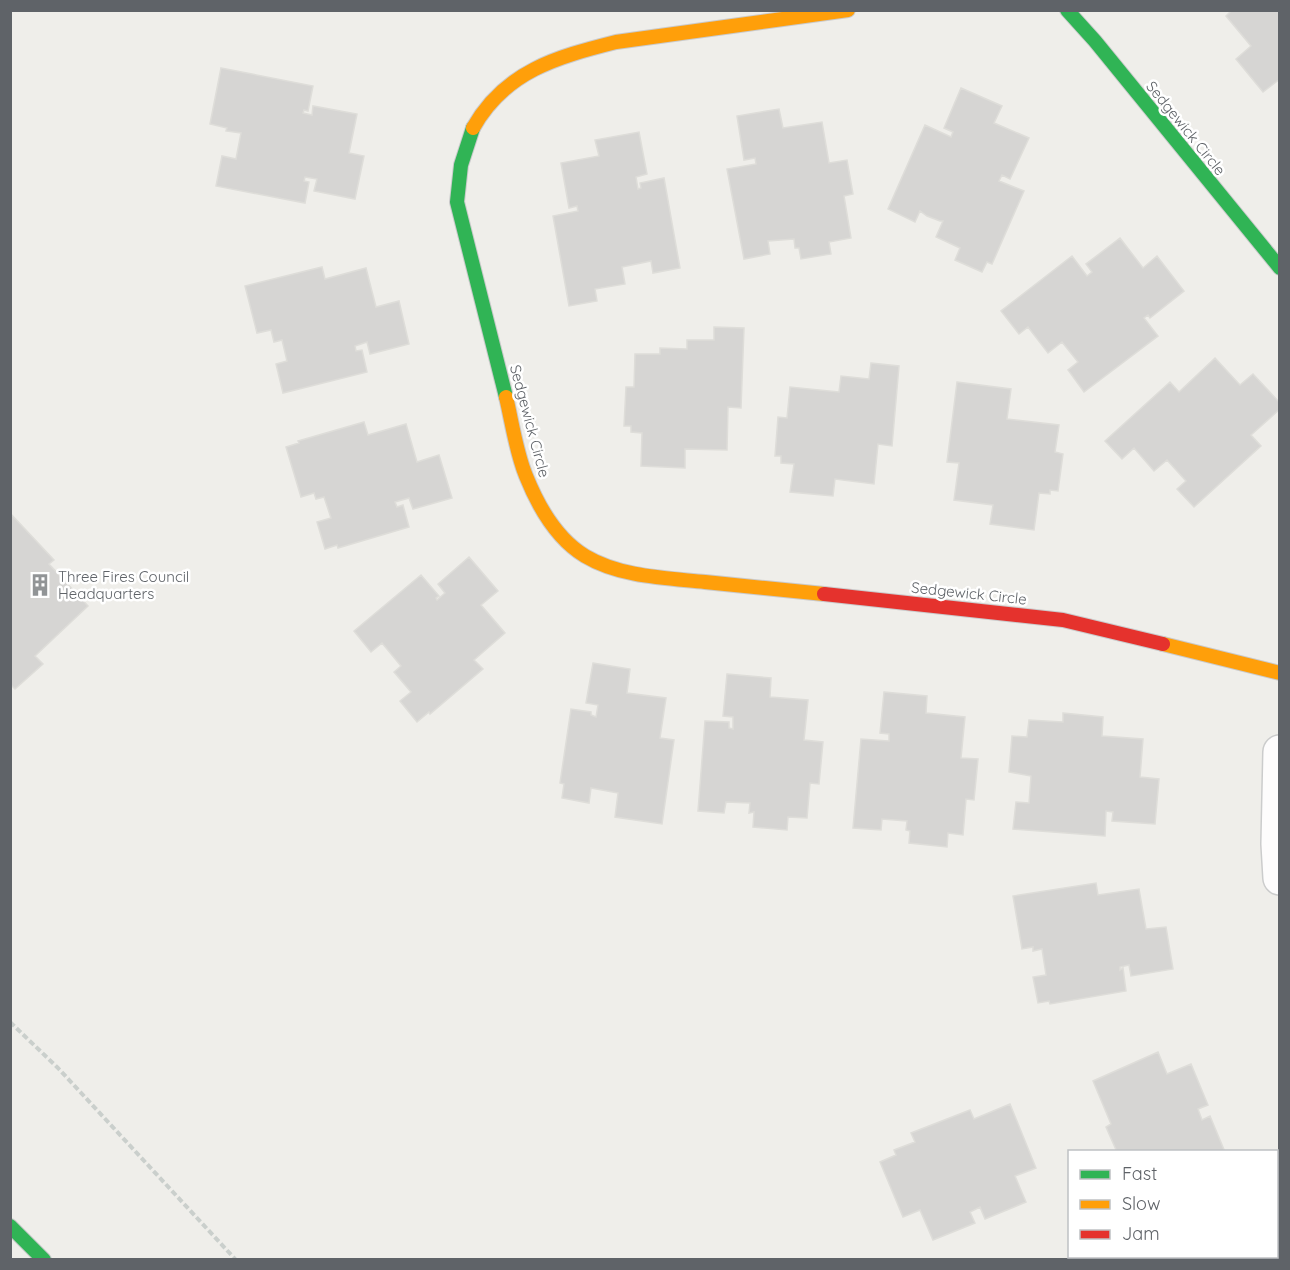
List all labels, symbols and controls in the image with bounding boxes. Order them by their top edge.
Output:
street label: Sedgewick Circle [1142,77,1230,179]
street label: Sedgewick Circle [506,363,554,479]
place label: Three Fires Council Headquarters [58,567,189,603]
building icon: Three Fires Council Headquarters [27,572,53,598]
street label: Sedgewick Circle [910,577,1028,609]
legend [1068,1150,1278,1258]
text: Fast [1122,1162,1157,1185]
text: Slow [1122,1192,1160,1215]
text: Jam [1122,1222,1160,1245]

